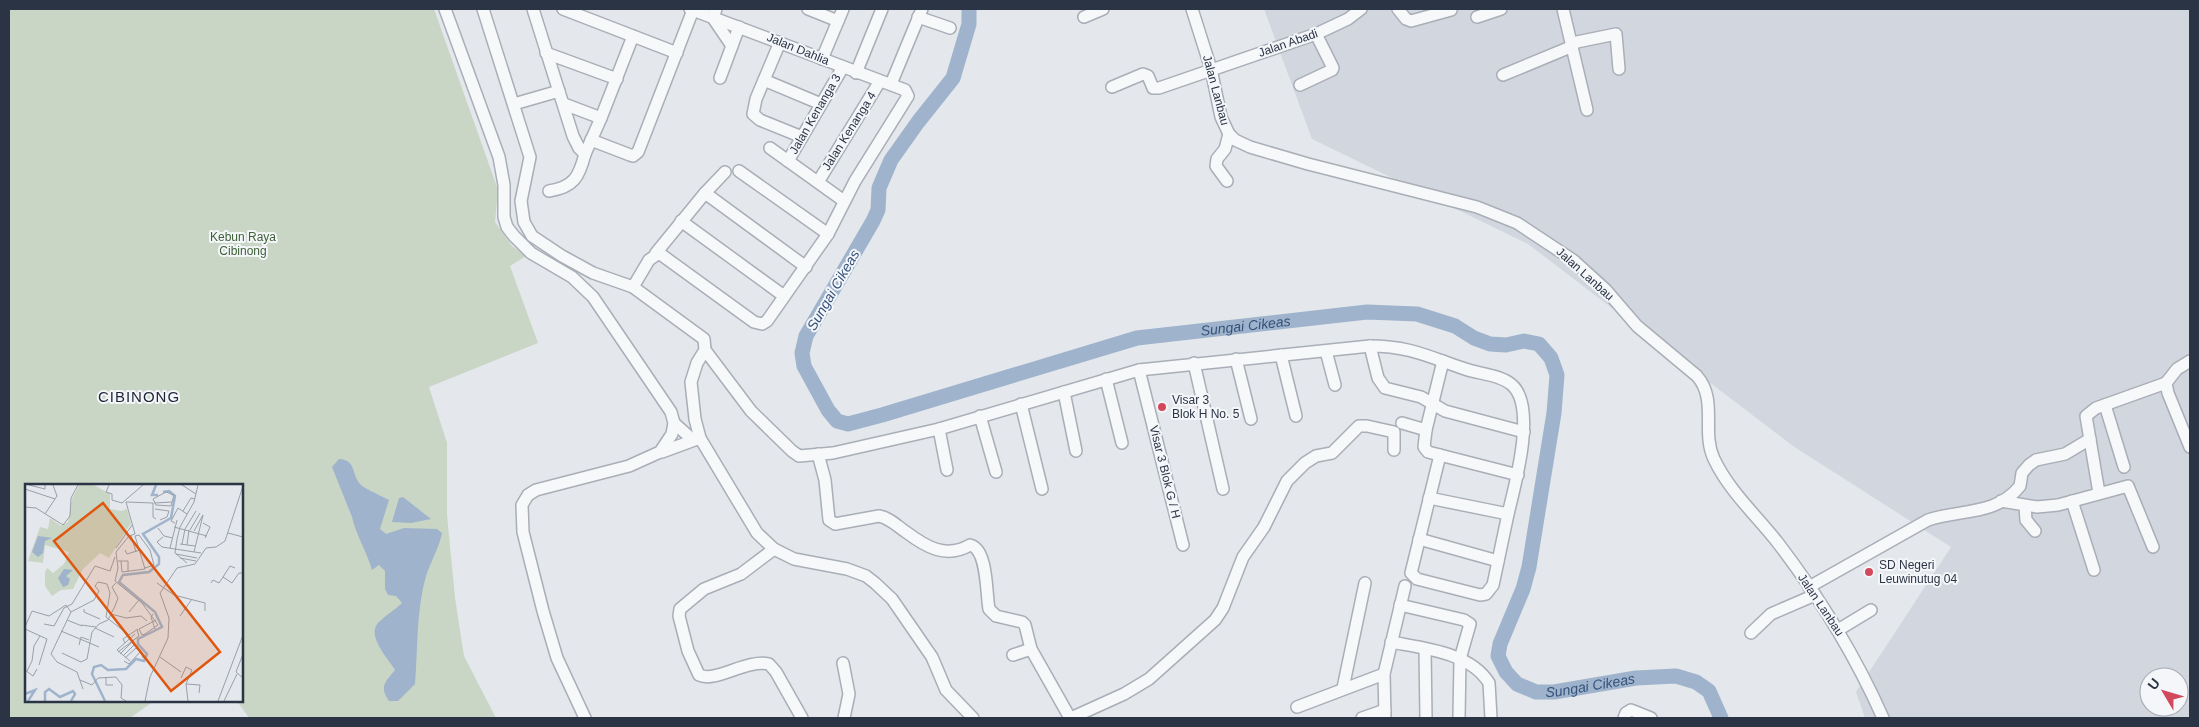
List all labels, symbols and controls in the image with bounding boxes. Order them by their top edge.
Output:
street label: Jalan Abadi [1256,26,1320,60]
street label: Jalan Dahlia [765,30,832,68]
street label: Jalan Lanbau [1200,53,1232,127]
street label: Jalan Kenanga 3 [786,71,844,157]
street label: Jalan Kenanga 4 [819,89,879,173]
park label: Kebun Raya Cibinong [210,230,276,258]
street label: Jalan Lanbau [1554,245,1616,303]
water label: Sungai Cikeas [804,247,862,333]
water label: Sungai Cikeas [1200,313,1291,339]
district label: CIBINONG [98,388,180,405]
place label: Visar 3 Blok H No. 5 [1172,393,1240,421]
marker: Visar 3 Blok H No. 5 [1156,401,1168,413]
street label: Visar 3 Blok G / H [1147,424,1183,520]
inset map [25,484,242,702]
place label: SD Negeri Leuwinutug 04 [1879,558,1957,586]
marker: SD Negeri Leuwinutug 04 [1863,566,1875,578]
street label: Jalan Lanbau [1795,571,1847,639]
north arrow [2139,667,2189,717]
water label: Sungai Cikeas [1545,670,1636,700]
text: U [2144,675,2163,693]

